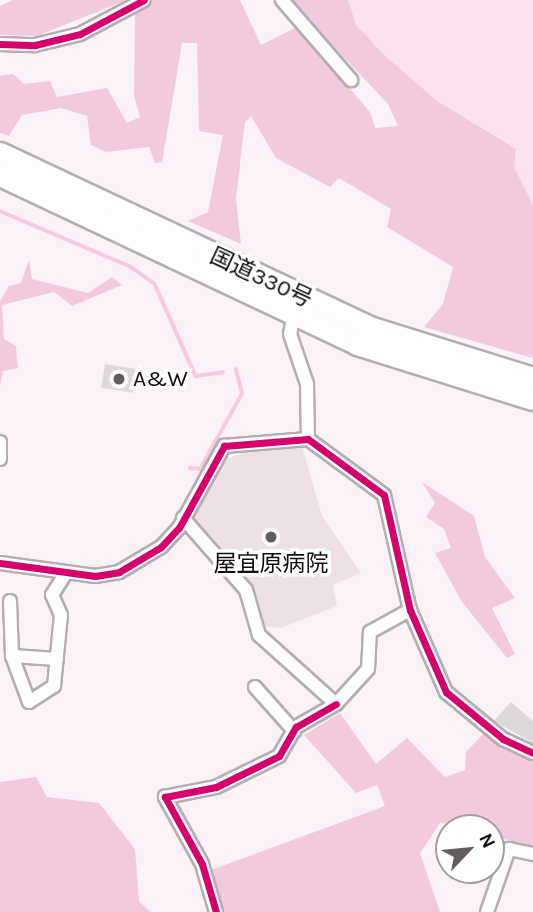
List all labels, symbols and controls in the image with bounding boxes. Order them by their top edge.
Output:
street label: 国道330号 [205,242,317,314]
place label: A&W [133,365,188,393]
marker: A&W [111,371,127,387]
marker: 屋宜原病院 [261,527,281,547]
place label: 屋宜原病院 [214,550,328,578]
north arrow [435,814,505,884]
text: N [474,830,500,852]

